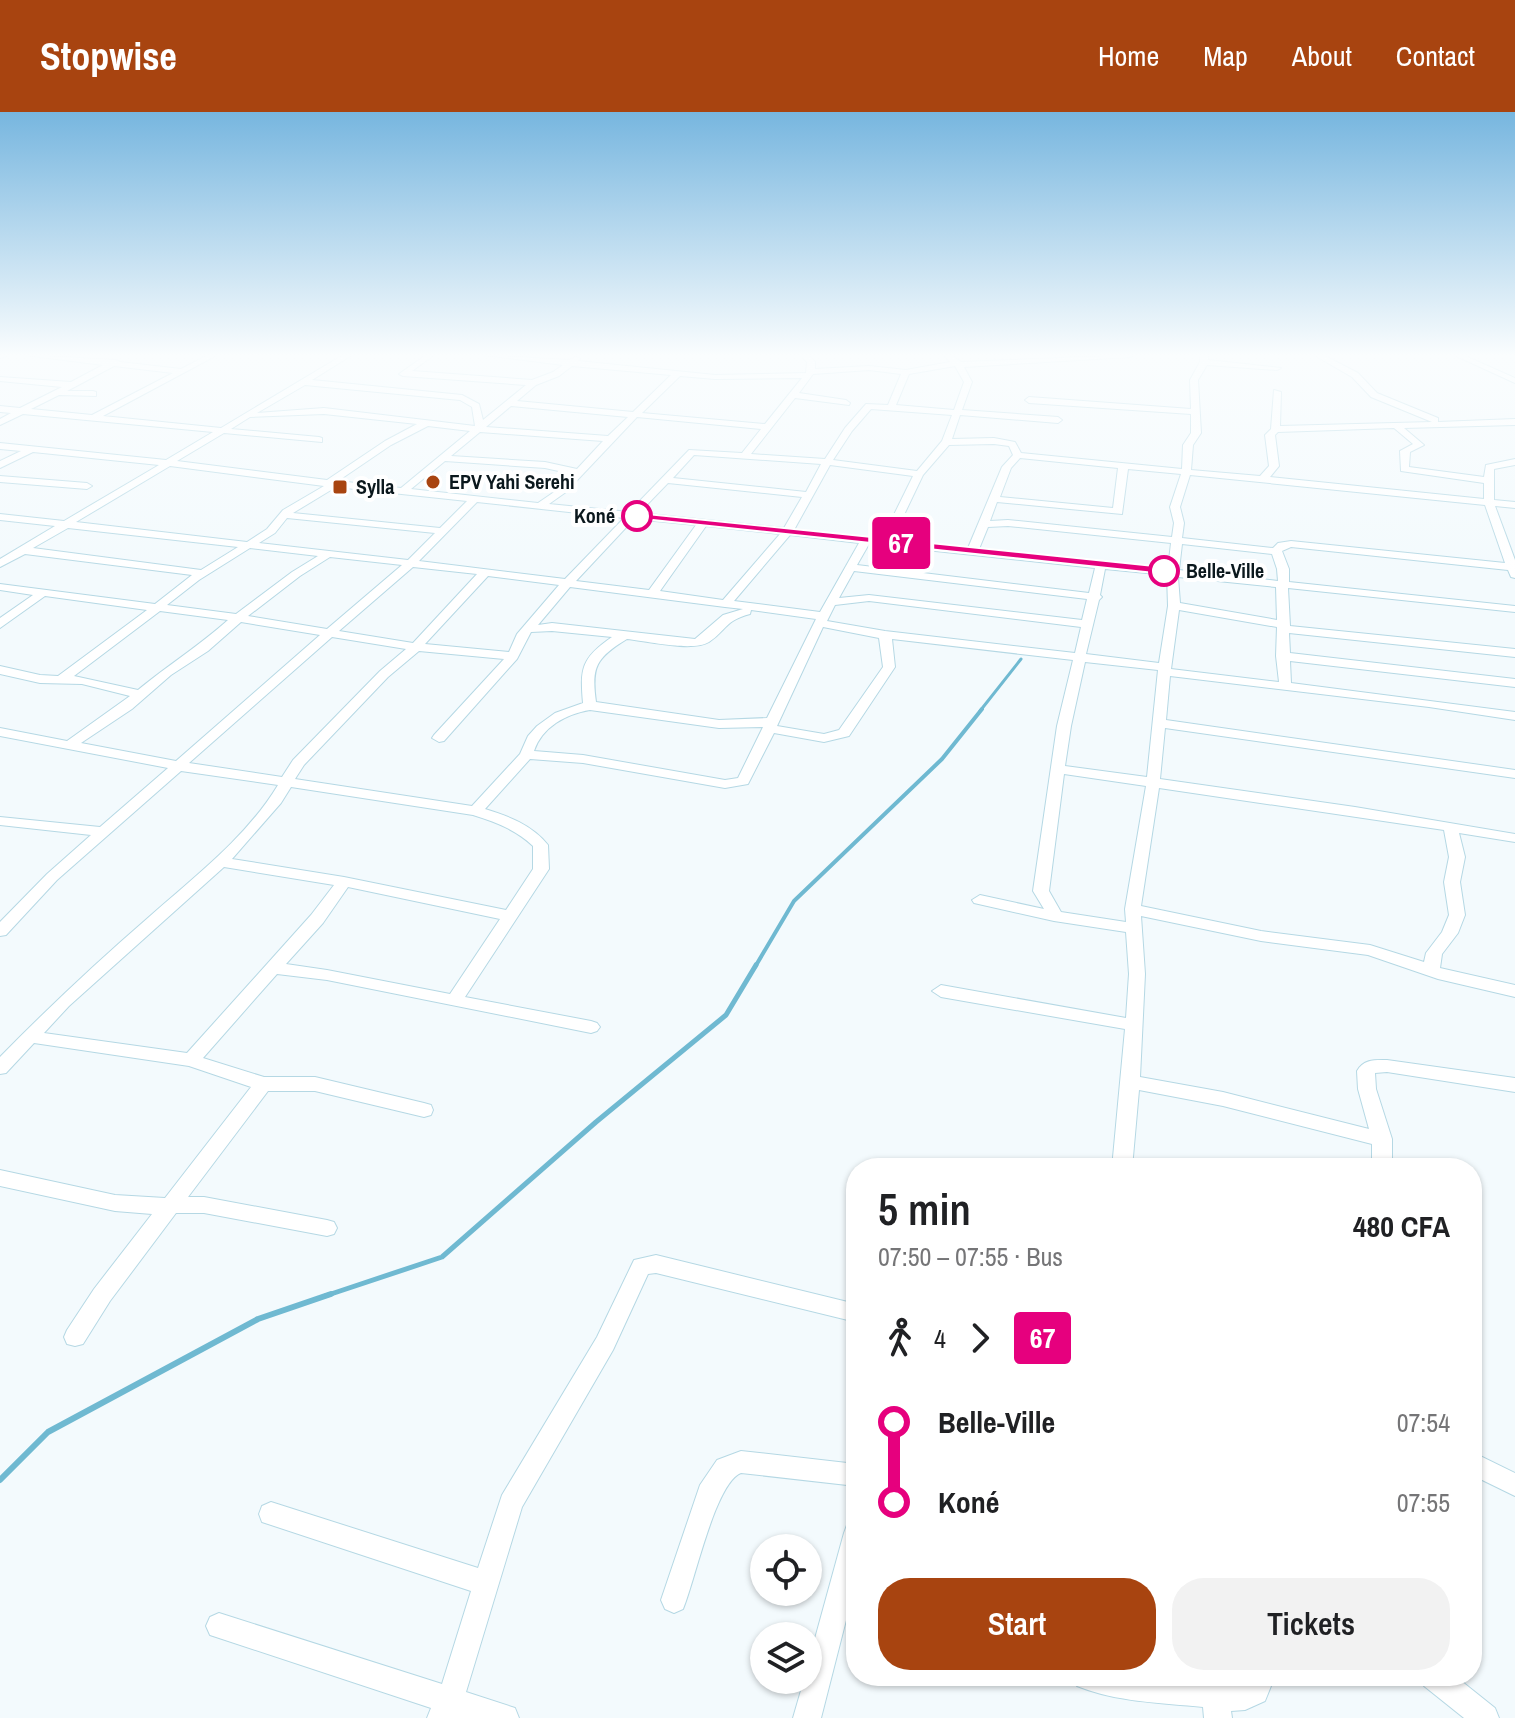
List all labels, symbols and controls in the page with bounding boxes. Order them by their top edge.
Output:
text: Stopwise [40,31,177,82]
text: Home [1098,37,1159,75]
text: Map [1203,37,1248,75]
text: About [1292,37,1352,75]
text: Contact [1396,37,1475,75]
place label: EPV Yahi Serehi [449,468,575,495]
place label: Sylla [356,473,394,500]
marker: EPV Yahi Serehi [424,473,442,491]
marker: Sylla [331,478,349,496]
marker: Koné [622,501,652,531]
place label: Koné [574,502,615,529]
line badge: 67 [865,517,937,569]
text: 67 [888,524,914,562]
marker: Belle-Ville [1149,556,1179,586]
place label: Belle-Ville [1186,557,1264,584]
text: 5 min [878,1179,971,1239]
text: 480 CFA [1353,1206,1450,1246]
text: 07:50 – 07:55 · Bus [878,1239,1063,1274]
icon: walk [878,1316,922,1360]
icon: forward [958,1316,1002,1360]
text: 67 [1030,1319,1055,1357]
text: 4 [934,1321,946,1356]
text: Belle-Ville [938,1402,1055,1442]
text: 07:54 [1397,1405,1450,1440]
text: Koné [938,1482,1000,1522]
text: 07:55 [1397,1485,1450,1520]
map controls [750,1534,822,1694]
button: locate [750,1534,822,1606]
button: Start [878,1578,1156,1670]
button: Tickets [1172,1578,1450,1670]
button: layers [750,1622,822,1694]

